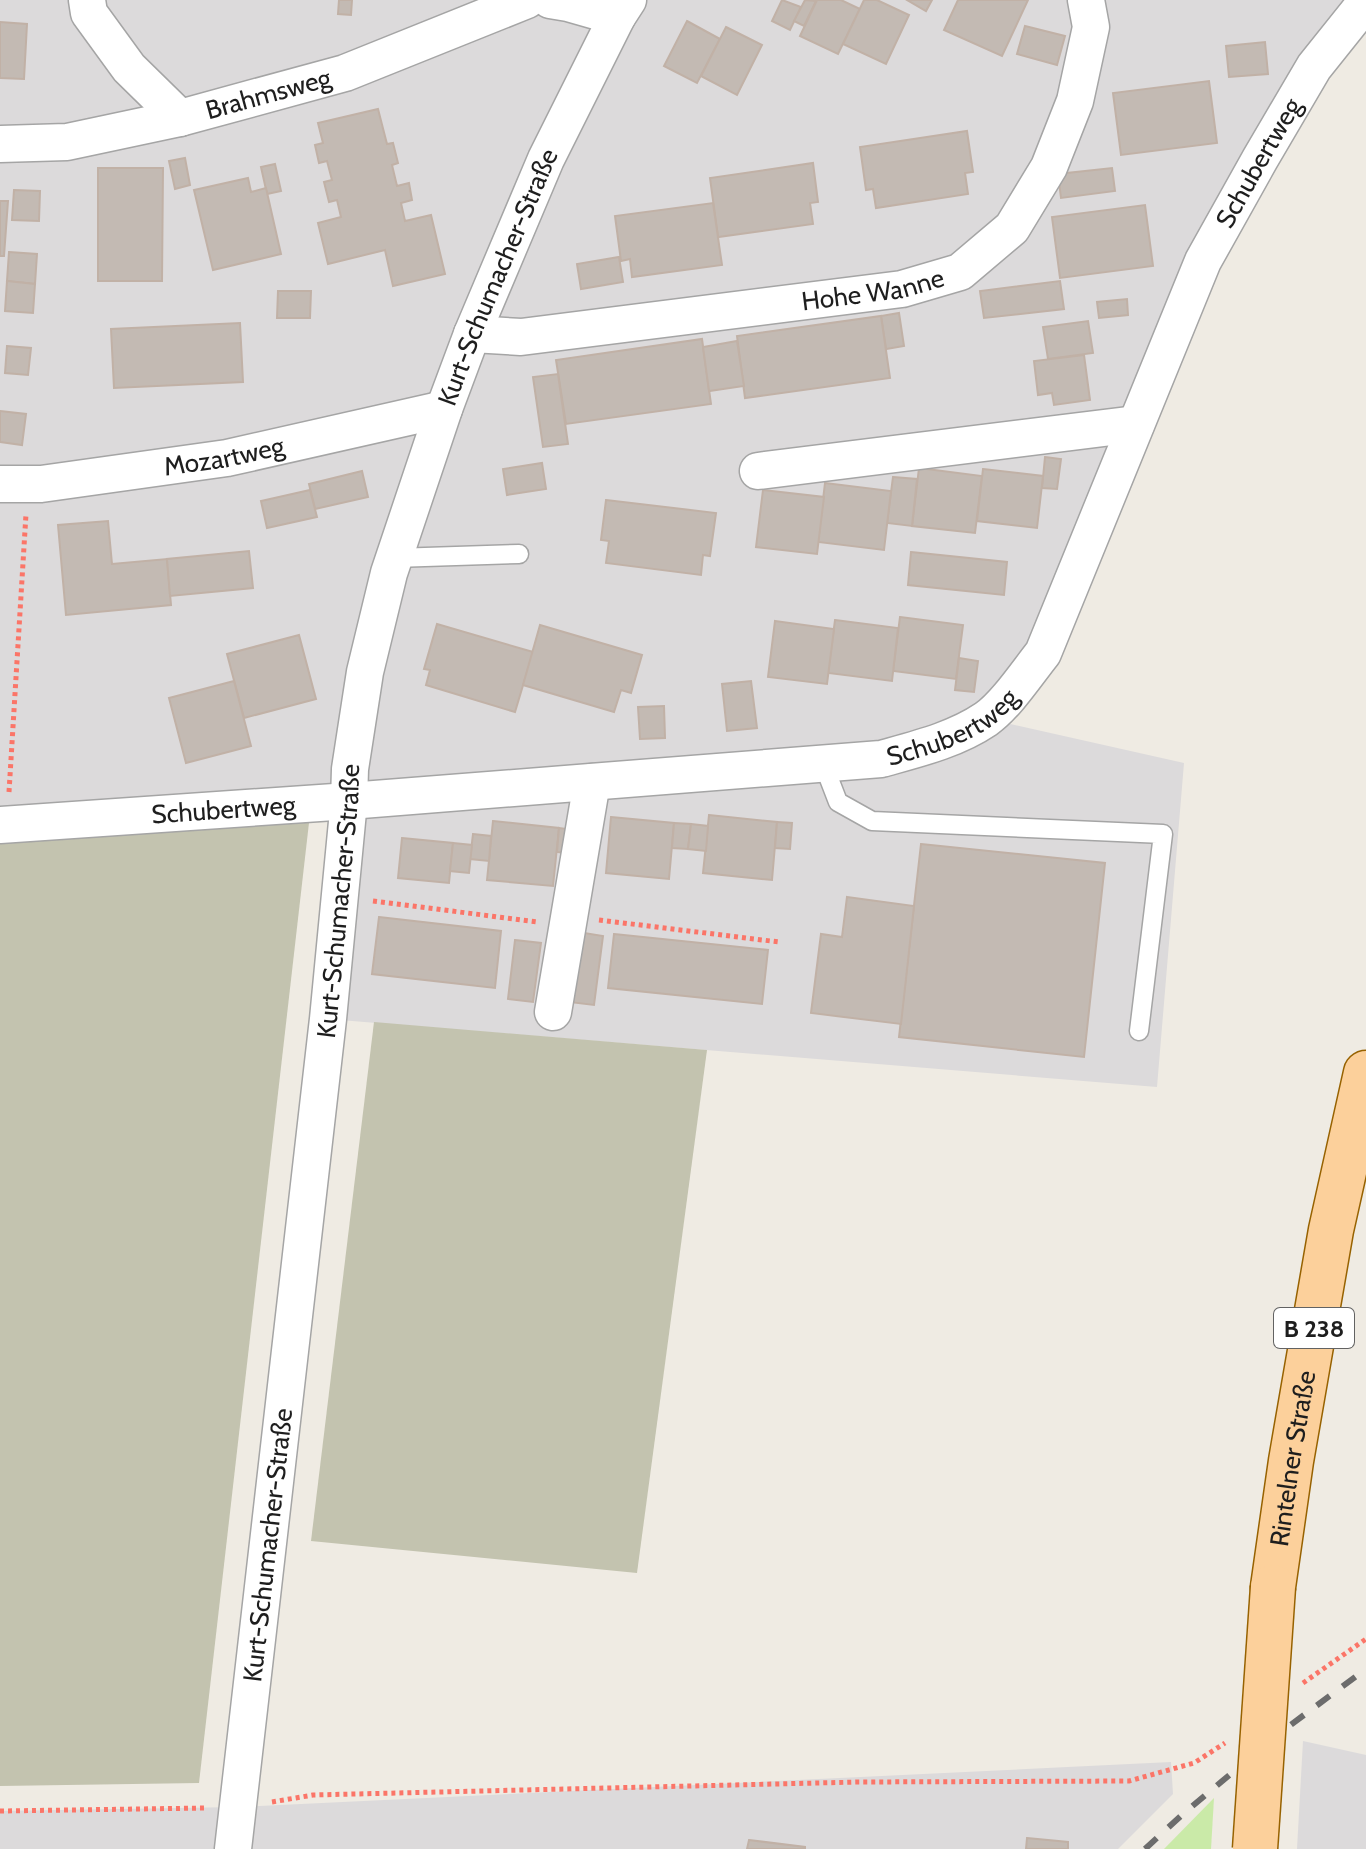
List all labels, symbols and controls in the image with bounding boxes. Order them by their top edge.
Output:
street label: Brahmsweg [202,61,335,126]
street label: Schubertweg [1209,91,1309,233]
street label: Kurt-Schumacher-Straße [431,143,565,410]
street label: Hohe Wanne [800,262,948,318]
street label: Mozartweg [162,429,288,483]
street label: Schubertweg [883,681,1025,773]
street label: Kurt-Schumacher-Straße [310,763,366,1040]
street label: Schubertweg [150,789,298,831]
road number: B 238 [1274,1308,1354,1348]
street label: Rintelner Straße [1263,1368,1322,1549]
street label: Kurt-Schumacher-Straße [236,1406,299,1684]

